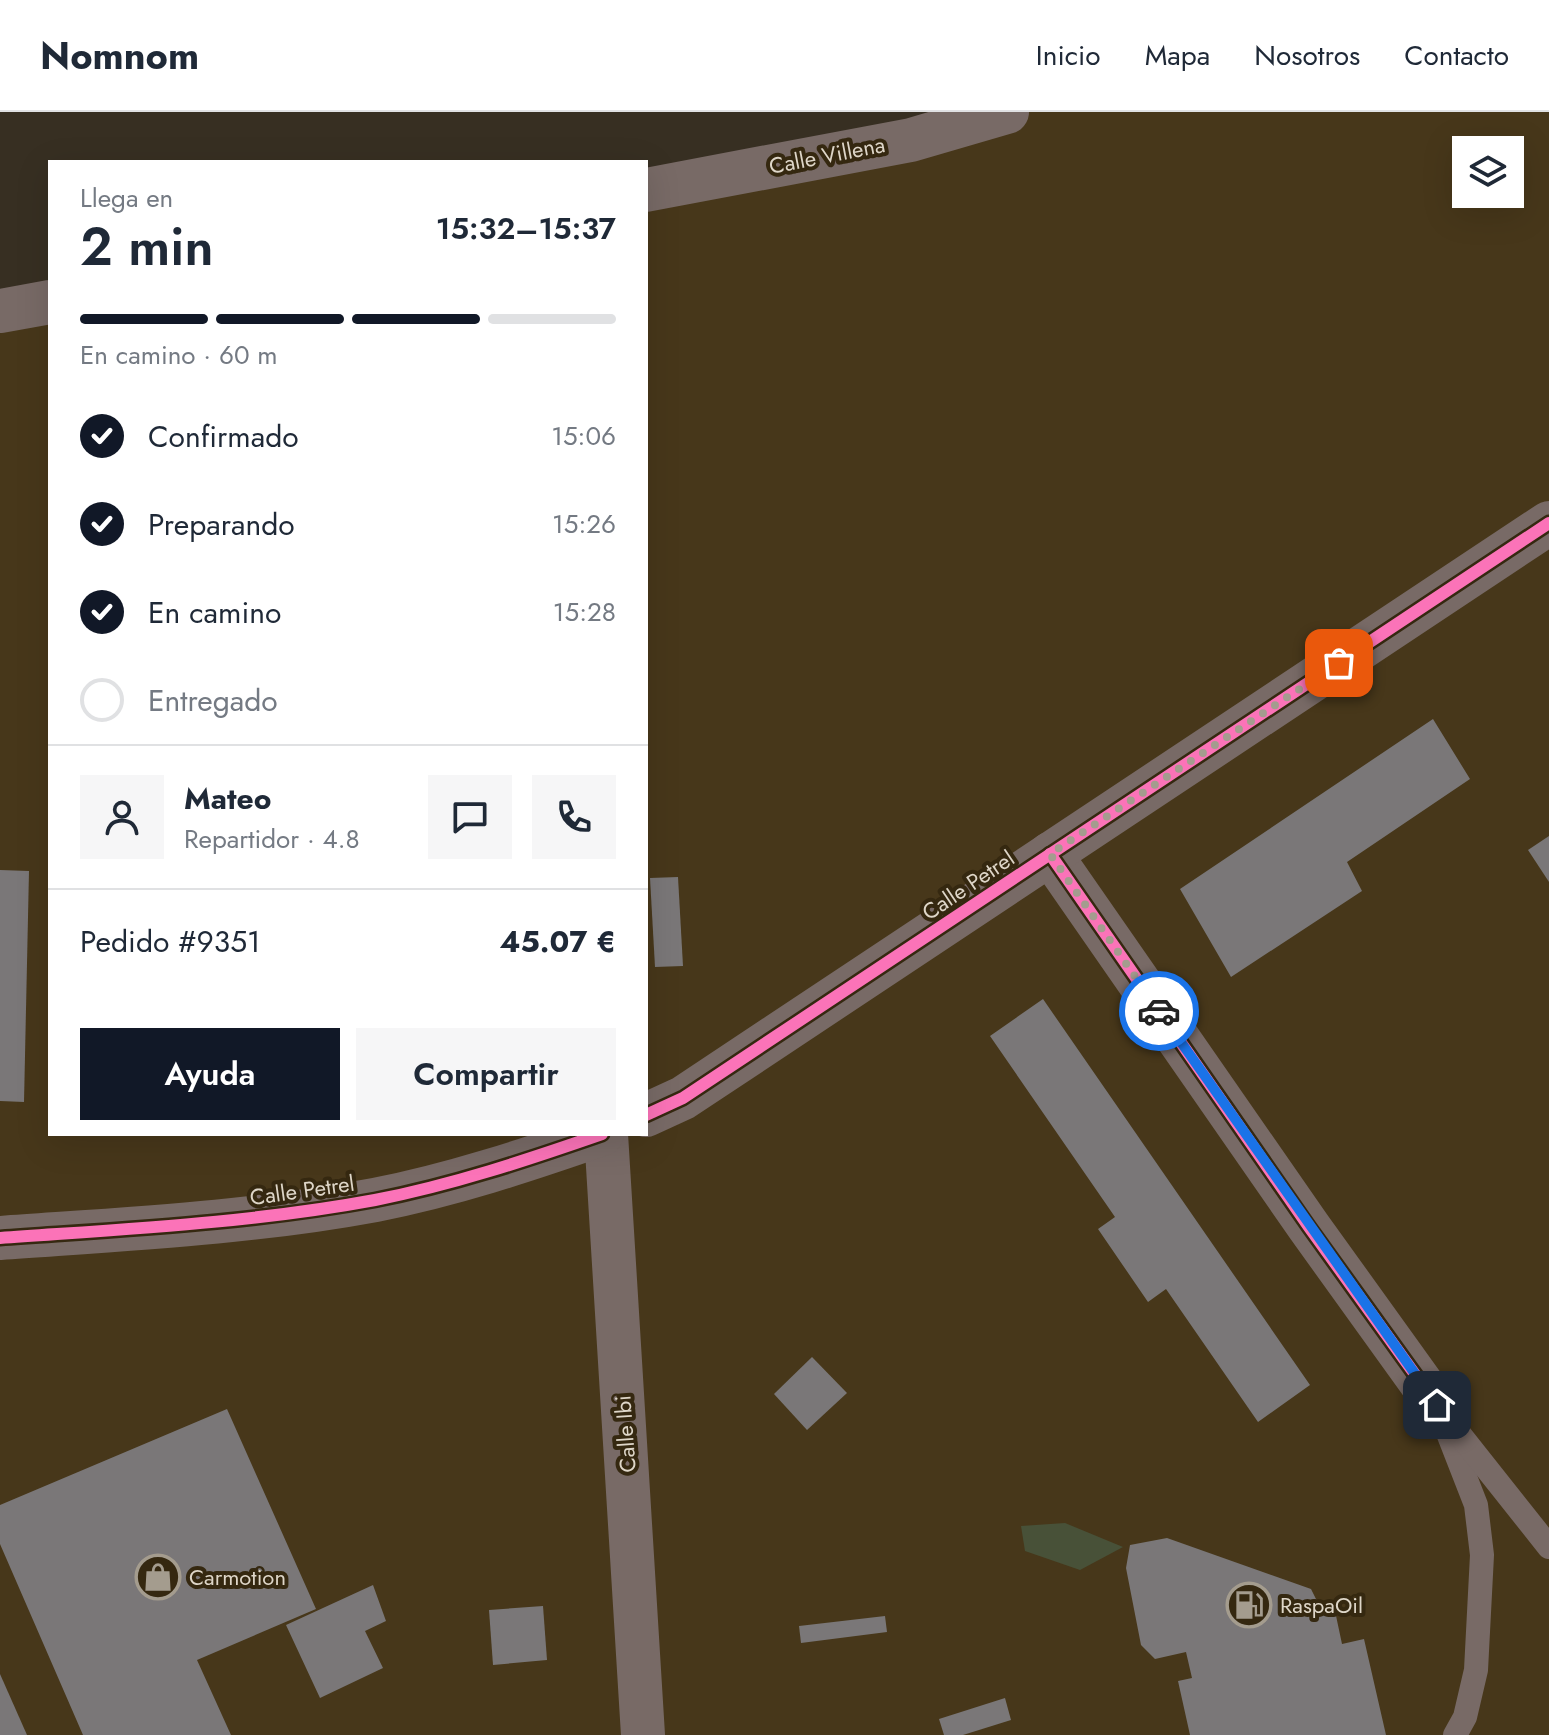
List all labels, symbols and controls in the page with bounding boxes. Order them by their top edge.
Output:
text: Nomnom [40,28,199,83]
text: Inicio [1036,35,1101,76]
text: Mapa [1145,35,1210,76]
text: Nosotros [1254,35,1360,76]
text: Contacto [1404,35,1509,76]
street label: Calle Villena [766,128,888,182]
map controls [1452,136,1524,208]
button: layers [1452,136,1524,208]
text: Llega en [80,179,173,217]
text: 15:32–15:37 [436,207,616,250]
text: 2 min [80,209,213,285]
text: En camino · 60 m [80,336,278,374]
icon: check [80,414,124,458]
text: Confirmado [148,415,299,458]
text: 15:06 [551,417,616,455]
icon: check [80,502,124,546]
text: Preparando [148,503,295,546]
text: 15:26 [552,505,616,543]
icon: check [80,590,124,634]
text: En camino [148,591,281,634]
text: 15:28 [553,593,616,631]
pin [1305,629,1373,697]
icon: bag [1317,641,1361,685]
text: Entregado [148,679,278,722]
button: person [80,775,164,859]
button: chat [428,775,512,859]
button: phone [532,775,616,859]
text: Mateo [184,777,271,820]
text: Repartidor · 4.8 [184,820,360,858]
street label: Calle Petrel [915,842,1021,928]
text: Pedido #9351 [80,920,261,963]
text: 45.07 € [499,920,616,963]
courier [1119,971,1199,1051]
icon: car [1137,989,1181,1033]
button: Ayuda [80,1028,340,1120]
button: Compartir [356,1028,616,1120]
street label: Calle Petrel [248,1167,356,1213]
pin [1403,1371,1471,1439]
icon: home [1415,1383,1459,1427]
street label: Calle Ibi [606,1394,644,1474]
shop icon: Carmotion [134,1553,182,1601]
place label: Carmotion [189,1561,286,1593]
fuel station icon: RaspaOil [1225,1581,1273,1629]
place label: RaspaOil [1280,1589,1363,1621]

